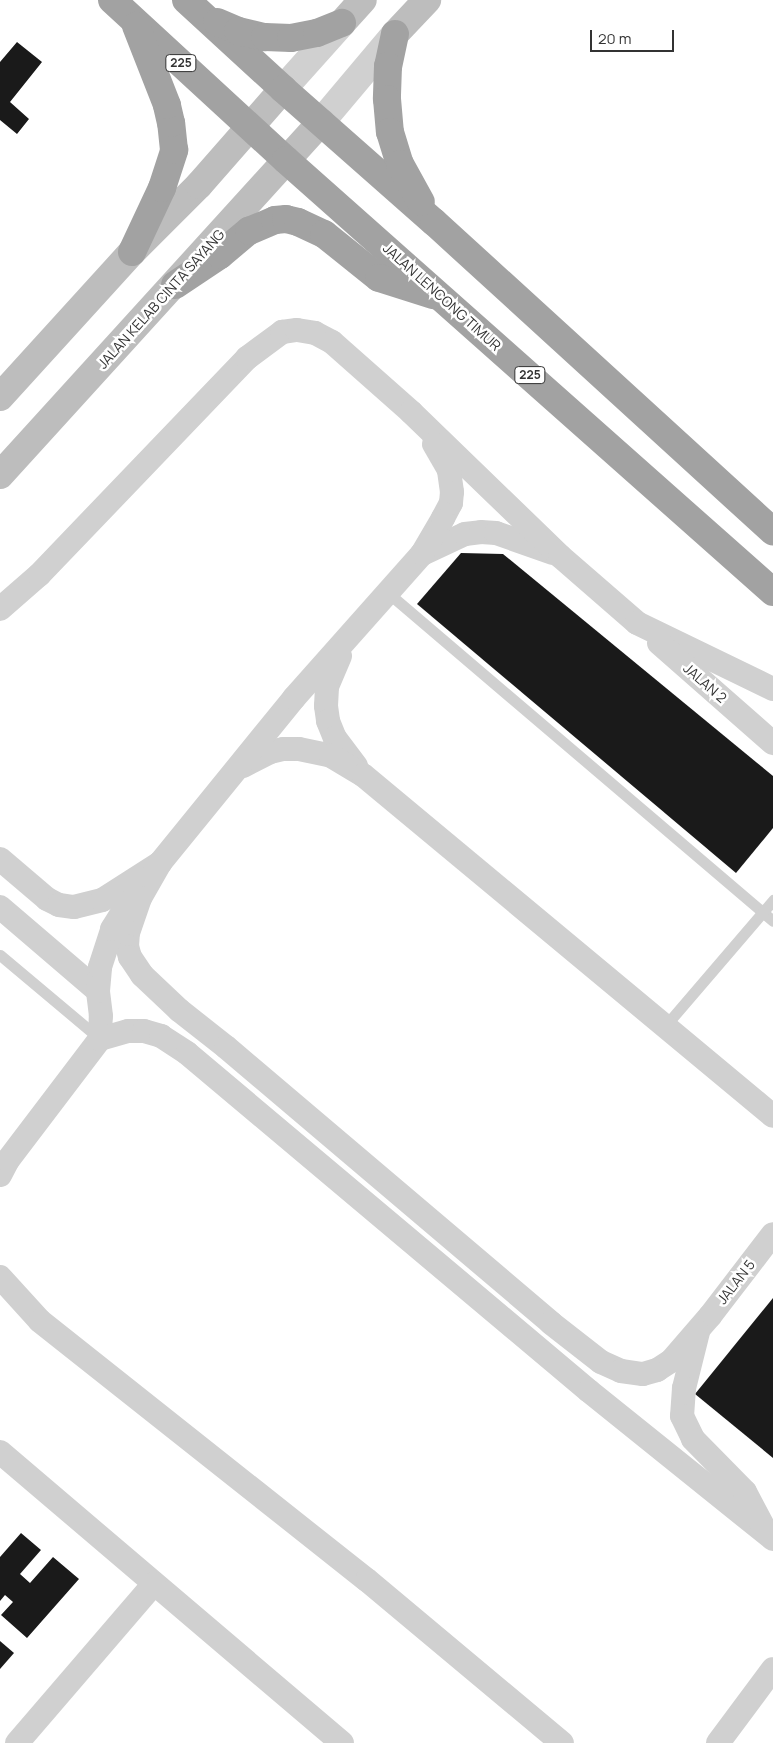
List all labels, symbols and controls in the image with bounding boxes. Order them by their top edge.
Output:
scale bar [593,20,677,52]
text: 20 m [598,28,631,49]
road number: 225 [165,54,197,72]
street label: JALAN KELAB CINTA SAYANG [94,226,228,372]
street label: JALAN LENCONG TIMUR [380,240,504,354]
road number: 225 [514,366,546,384]
street label: JALAN 2 [680,660,730,706]
street label: JALAN 5 [714,1257,758,1307]

